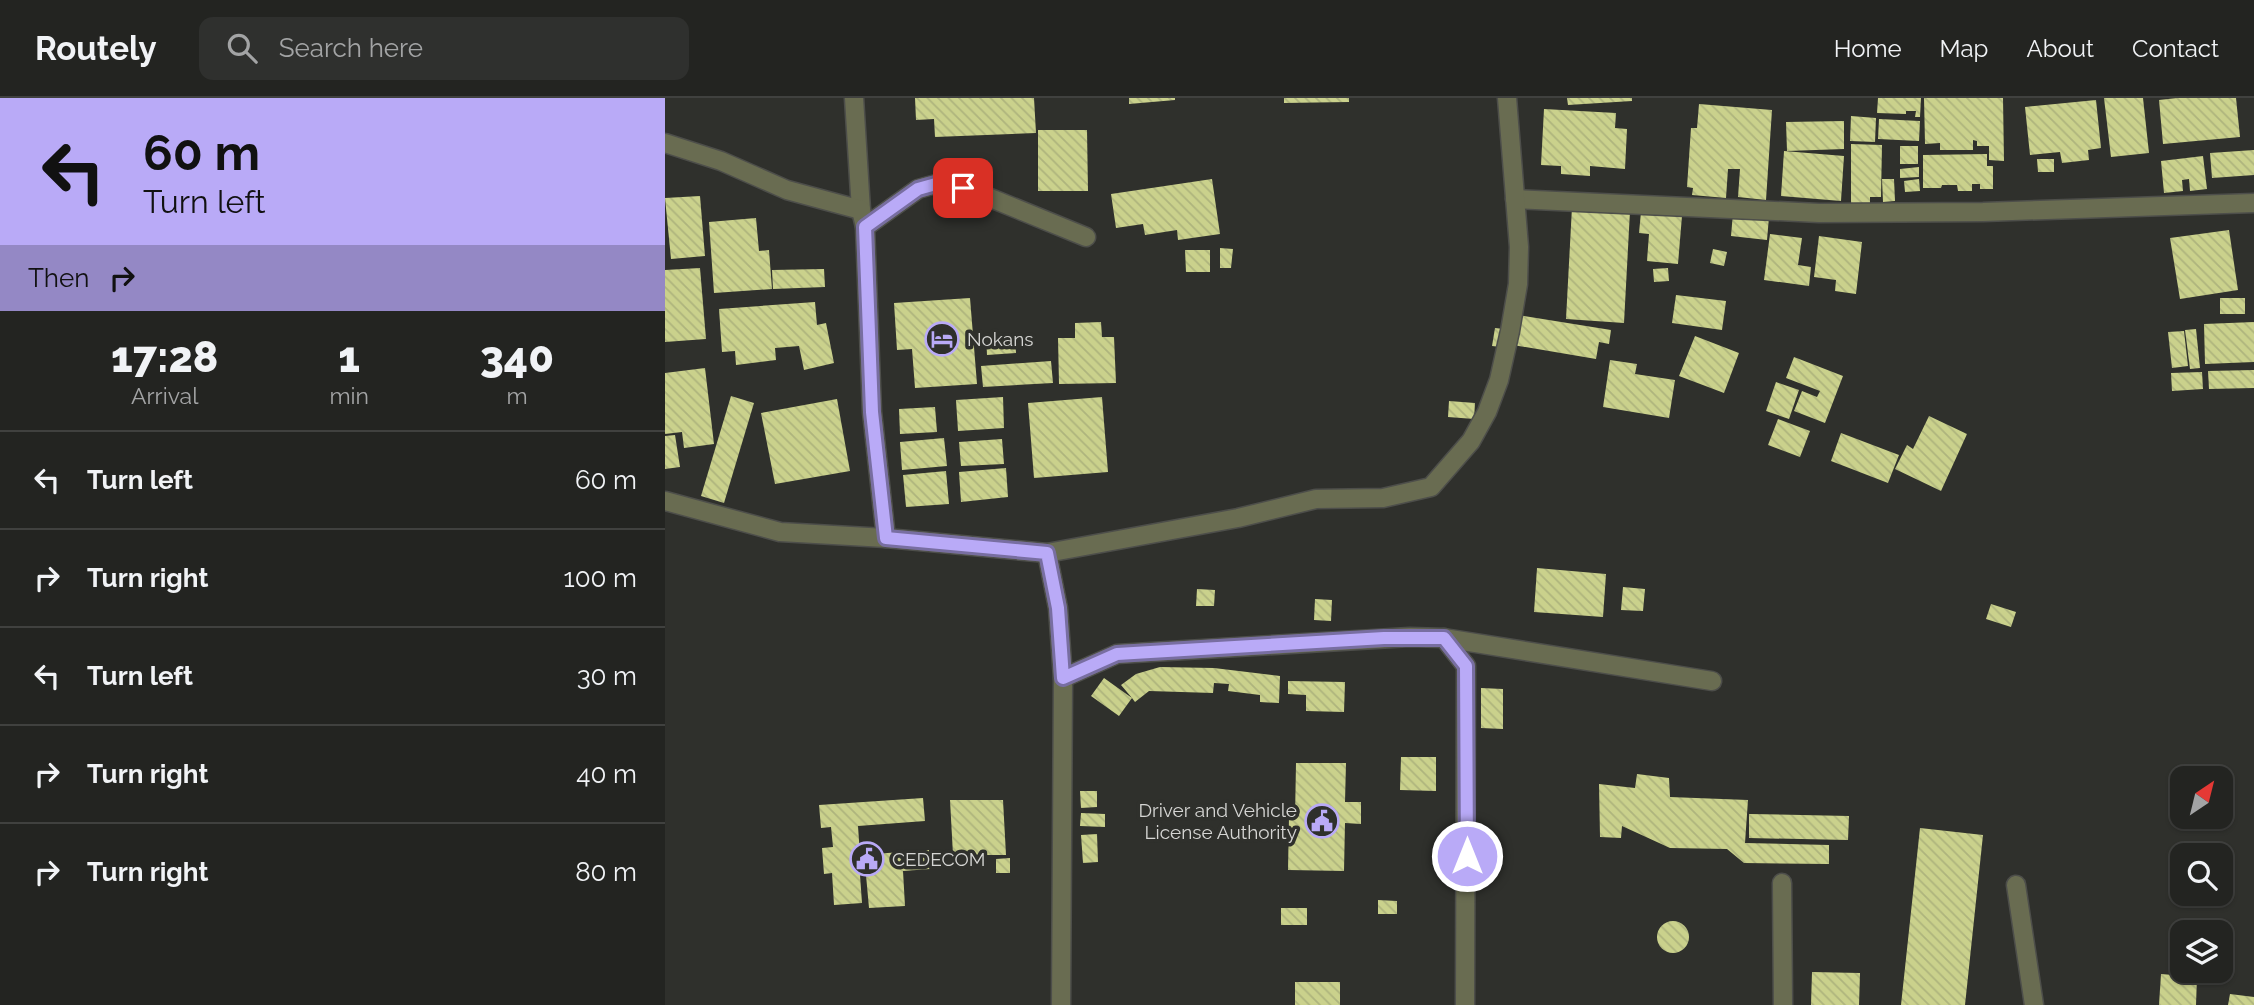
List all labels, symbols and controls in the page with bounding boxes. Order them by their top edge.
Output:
search box [199,17,689,80]
text: Routely [35,29,157,68]
icon: search [223,29,261,67]
text: Search here [279,33,423,63]
text: Home [1834,34,1902,63]
text: Map [1940,34,1988,63]
text: About [2026,34,2094,63]
text: Contact [2132,34,2219,63]
text: 60 m [143,124,260,181]
icon: left [28,126,119,217]
pin [933,158,993,218]
icon: arrive [944,169,982,207]
text: Turn left [143,183,265,220]
icon: right [103,259,141,297]
text: Then [28,263,89,293]
hotel icon: Nokans [923,320,961,358]
place label: Nokans [967,328,1033,350]
text: 17:28 [111,333,218,382]
text: 1 [338,333,360,382]
text: 340 [480,333,554,382]
text: Arrival [131,382,198,409]
text: min [329,382,369,409]
text: m [506,382,528,409]
icon: left [28,461,66,499]
text: Turn left [87,465,193,495]
text: 60 m [575,465,637,495]
icon: right [28,559,66,597]
text: Turn right [87,563,208,593]
text: 100 m [564,563,637,593]
icon: left [28,657,66,695]
text: Turn left [87,661,193,691]
text: 30 m [577,661,637,691]
icon: right [28,755,66,793]
text: Turn right [87,759,208,789]
text: 40 m [576,759,637,789]
north arrow [2170,766,2233,830]
map controls [2170,766,2233,983]
place label: Driver and Vehicle License Authority [1138,799,1297,843]
public building icon: Driver and Vehicle License Authority [1303,802,1341,840]
position arrow [1430,819,1504,893]
public building icon: CEDECOM [848,840,886,878]
button: search [2170,843,2233,906]
place label: CEDECOM [892,848,985,870]
icon: right [28,853,66,891]
text: Turn right [87,857,208,887]
text: 80 m [575,857,637,887]
button: layers [2170,920,2233,983]

